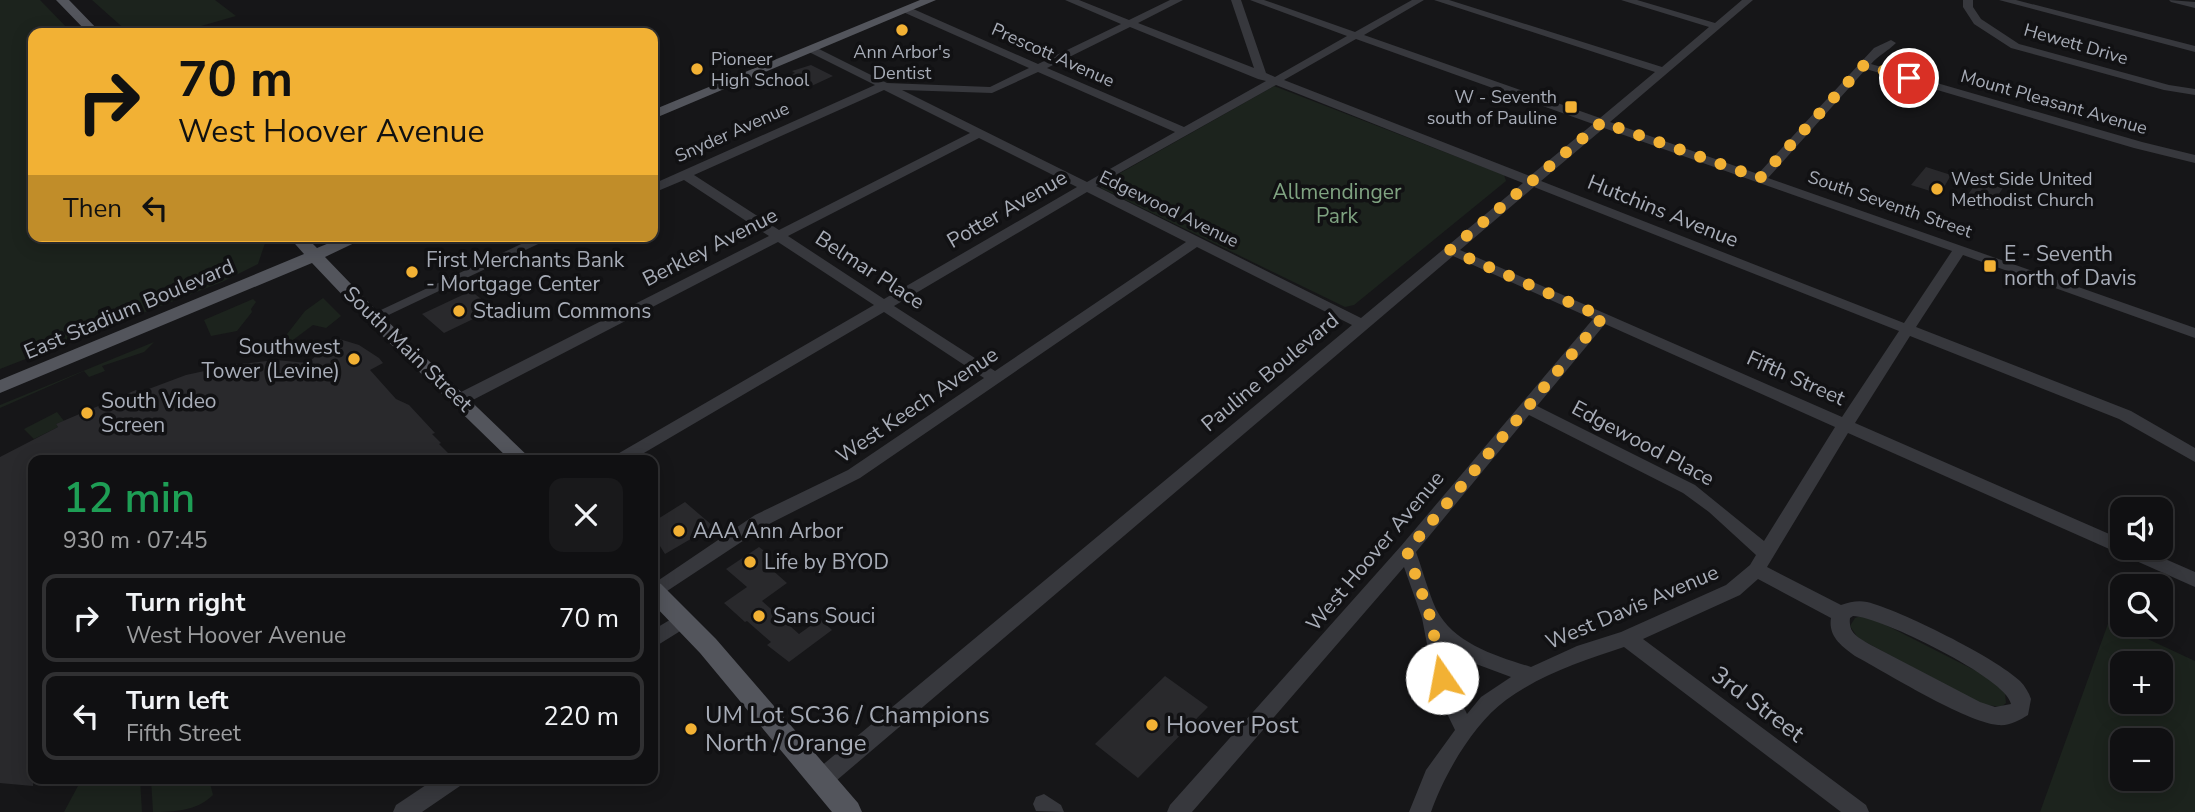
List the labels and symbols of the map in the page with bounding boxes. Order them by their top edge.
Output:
street label: Prescott Avenue [988,17,1118,93]
street label: Hewett Drive [2021,18,2131,70]
marker: Ann Arbor's Dentist [894,22,910,38]
place label: Ann Arbor's Dentist [853,40,951,85]
place label: Pioneer High School [711,47,810,92]
pin [1879,48,1939,108]
marker: Pioneer High School [689,61,705,77]
street label: Mount Pleasant Avenue [1958,64,2150,140]
place label: W - Seventh south of Pauline [1427,85,1557,130]
street label: Snyder Avenue [671,96,793,168]
marker: W - Seventh south of Pauline [1563,99,1579,115]
street label: Potter Avenue [942,163,1072,255]
street label: Edgewood Avenue [1095,165,1243,253]
street label: South Seventh Street [1805,165,1976,244]
place label: West Side United Methodist Church [1951,167,2094,212]
street label: Hutchins Avenue [1583,168,1743,254]
park label: Allmendinger Park [1273,178,1402,230]
marker: West Side United Methodist Church [1929,181,1945,197]
street label: Berkley Avenue [638,201,782,293]
street label: Belmar Place [810,224,930,316]
place label: E - Seventh north of Davis [2004,240,2137,292]
place label: First Merchants Bank - Mortgage Center [426,246,625,298]
street label: East Stadium Boulevard [20,252,238,366]
marker: E - Seventh north of Davis [1982,258,1998,274]
marker: First Merchants Bank - Mortgage Center [404,264,420,280]
street label: South Main Street [337,280,479,418]
place label: Stadium Commons [473,297,651,325]
marker: Stadium Commons [451,303,467,319]
street label: Pauline Boulevard [1195,306,1345,438]
place label: Southwest Tower (Levine) [202,333,341,385]
street label: West Keech Avenue [831,340,1003,470]
street label: Fifth Street [1742,344,1850,412]
marker: Southwest Tower (Levine) [346,351,362,367]
place label: South Video Screen [101,387,216,439]
street label: Edgewood Place [1567,394,1719,492]
marker: South Video Screen [79,405,95,421]
street label: West Hoover Avenue [1300,465,1450,637]
place label: AAA Ann Arbor [693,517,844,545]
marker: AAA Ann Arbor [671,523,687,539]
place label: Life by BYOD [764,548,889,576]
marker: Life by BYOD [742,554,758,570]
street label: West Davis Avenue [1541,558,1723,656]
place label: Sans Souci [773,602,875,630]
marker: Sans Souci [751,608,767,624]
position arrow [1405,641,1479,715]
street label: 3rd Street [1705,659,1811,750]
place label: UM Lot SC36 / Champions North / Orange [705,699,990,759]
place label: Hoover Post [1166,709,1299,741]
marker: Hoover Post [1144,717,1160,733]
marker: UM Lot SC36 / Champions North / Orange [683,721,699,737]

